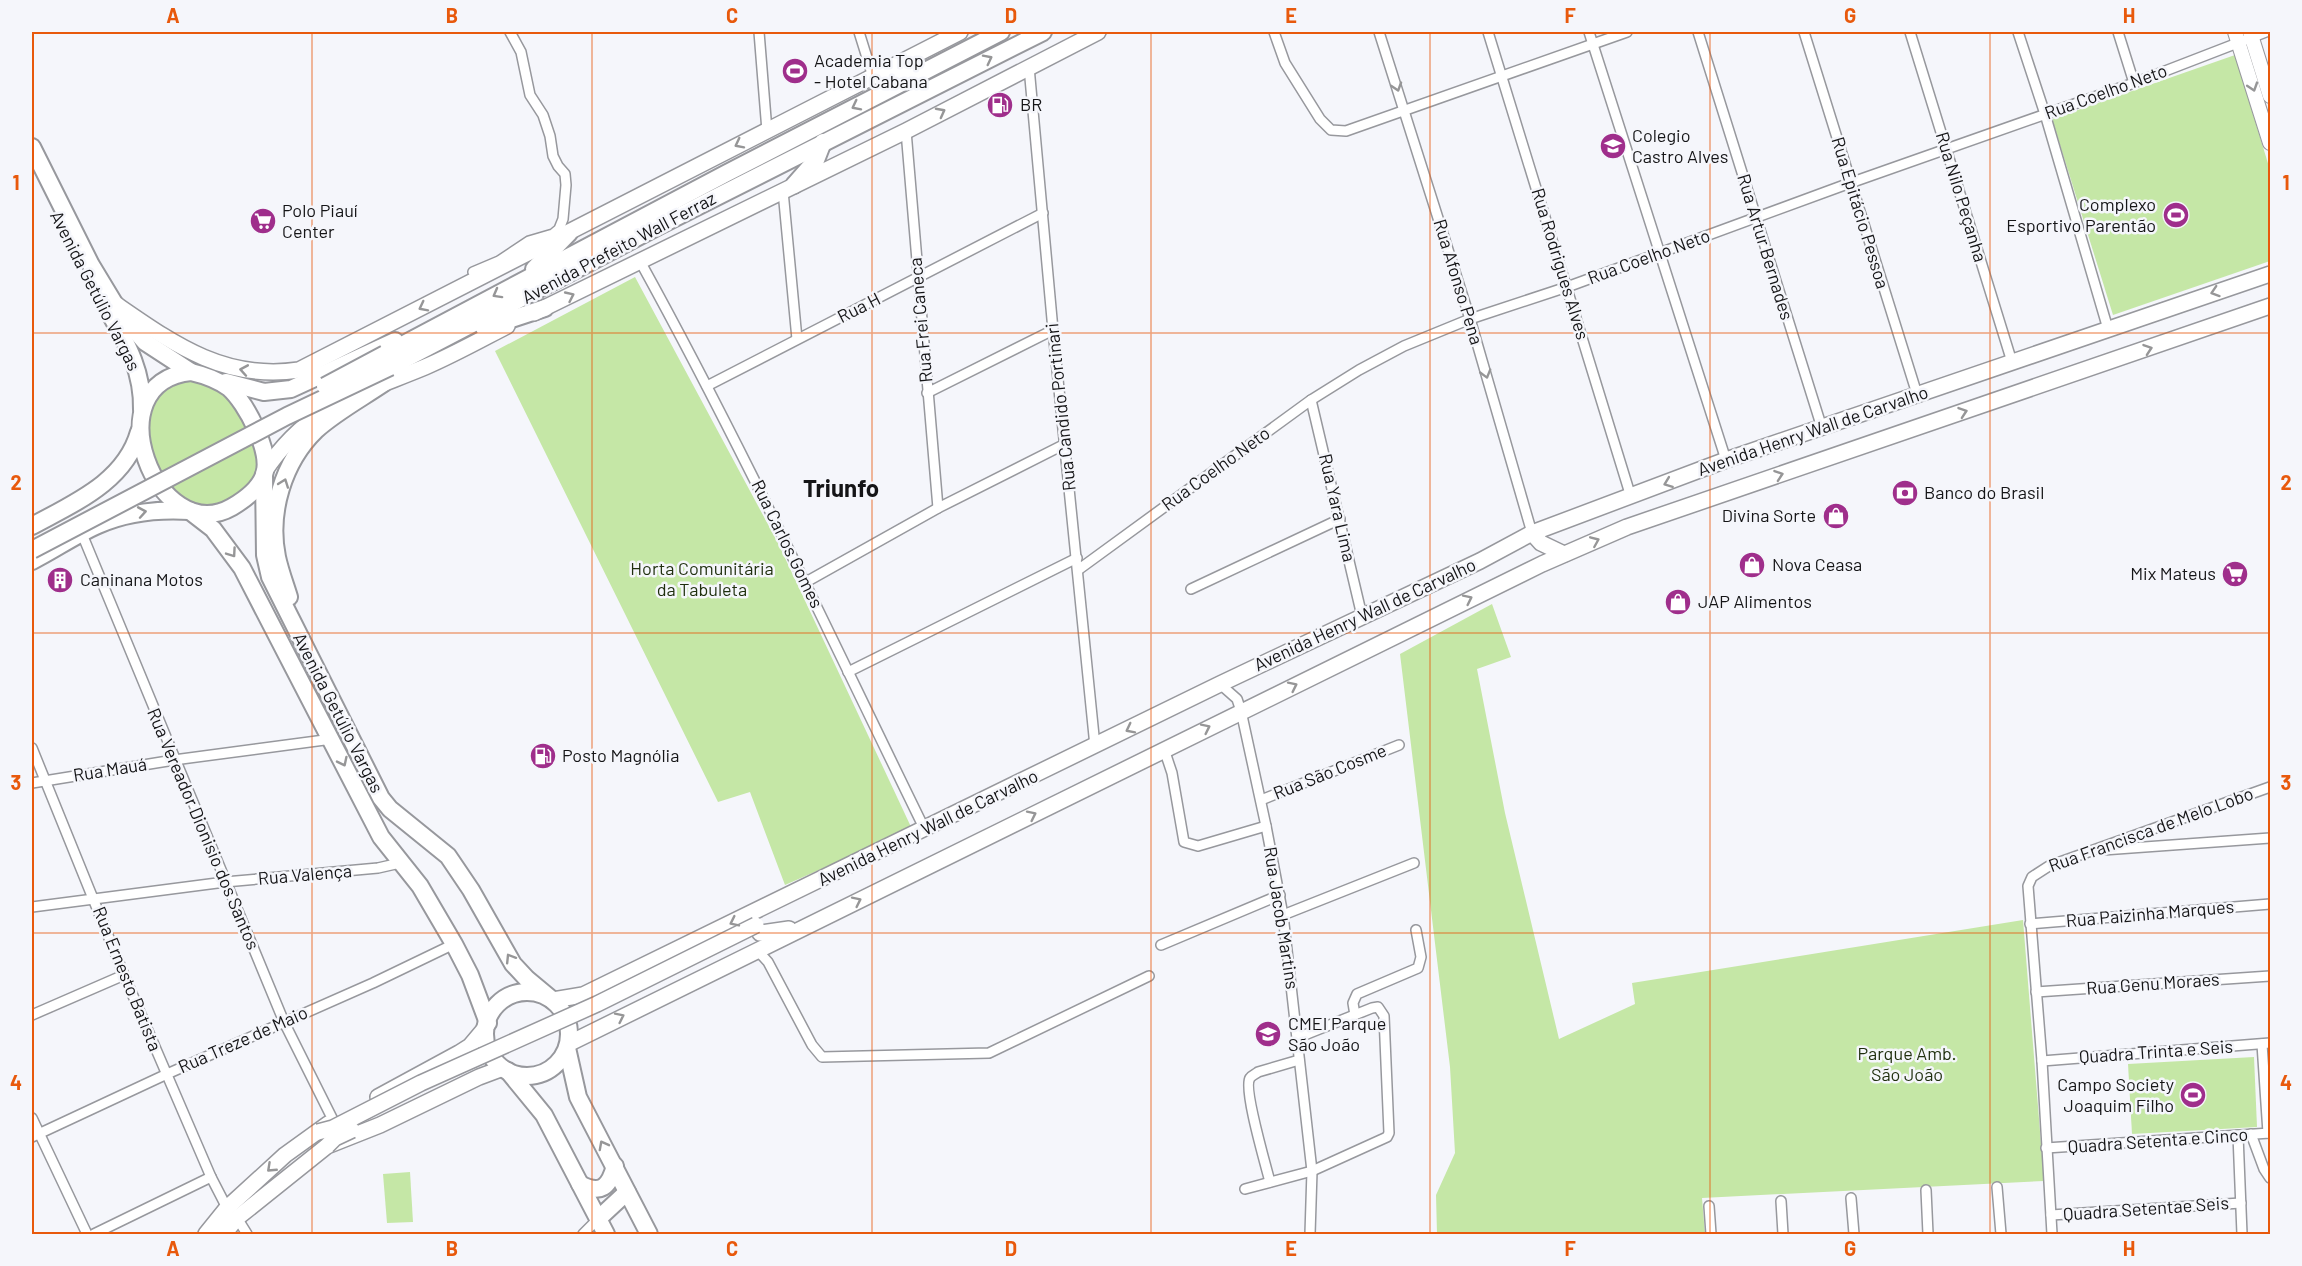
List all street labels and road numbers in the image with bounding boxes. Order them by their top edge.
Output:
street label: Rua Coelho Neto [2041,59,2170,123]
street label: Rua Nilo Peçanha [1932,129,1992,264]
street label: Rua Epitácio Pessoa [1827,134,1895,291]
street label: Rua Artur Bernades [1733,171,1799,323]
street label: Rua Rodrigues Alves [1527,185,1595,342]
street label: Avenida Prefeito Wall Ferraz [518,187,719,308]
street label: Avenida Getúlio Vargas [46,207,146,374]
street label: Rua Afonso Pena [1429,216,1489,347]
street label: Rua Coelho Neto [1584,224,1713,288]
street label: Rua Frei Caneca [904,257,936,384]
street label: Rua H [833,287,884,327]
street label: Rua Candido Portinari [1040,322,1080,492]
street label: Avenida Henry Wall de Carvalho [1695,380,1931,480]
street label: Rua Coelho Neto [1157,421,1274,515]
street label: Rua Yara Lima [1315,452,1361,564]
street label: Rua Carlos Gomes [747,476,828,611]
street label: Avenida Henry Wall de Carvalho [1250,553,1479,675]
street label: Avenida Getúlio Vargas [289,629,389,796]
street label: Rua Vereador Dionisio dos Santos [143,705,265,953]
street label: Rua São Cosme [1270,738,1389,804]
street label: Rua Mauá [71,752,148,786]
street label: Avenida Henry Wall de Carvalho [814,764,1041,890]
street label: Rua Francisca de Melo Lobo [2045,782,2256,876]
street label: Rua Jacob Martins [1260,845,1304,991]
street label: Rua Valença [257,859,353,889]
street label: Rua Paizinha Marques [2065,895,2235,931]
street label: Rua Ernesto Batista [89,903,167,1054]
street label: Rua Genu Moraes [2086,967,2220,999]
street label: Rua Treze de Maio [174,1001,311,1078]
street label: Quadra Trinta e Seis [2078,1035,2234,1067]
street label: Quadra Setenta e Cinco [2067,1123,2249,1157]
street label: Quadra Setentae Seis [2062,1191,2230,1225]

